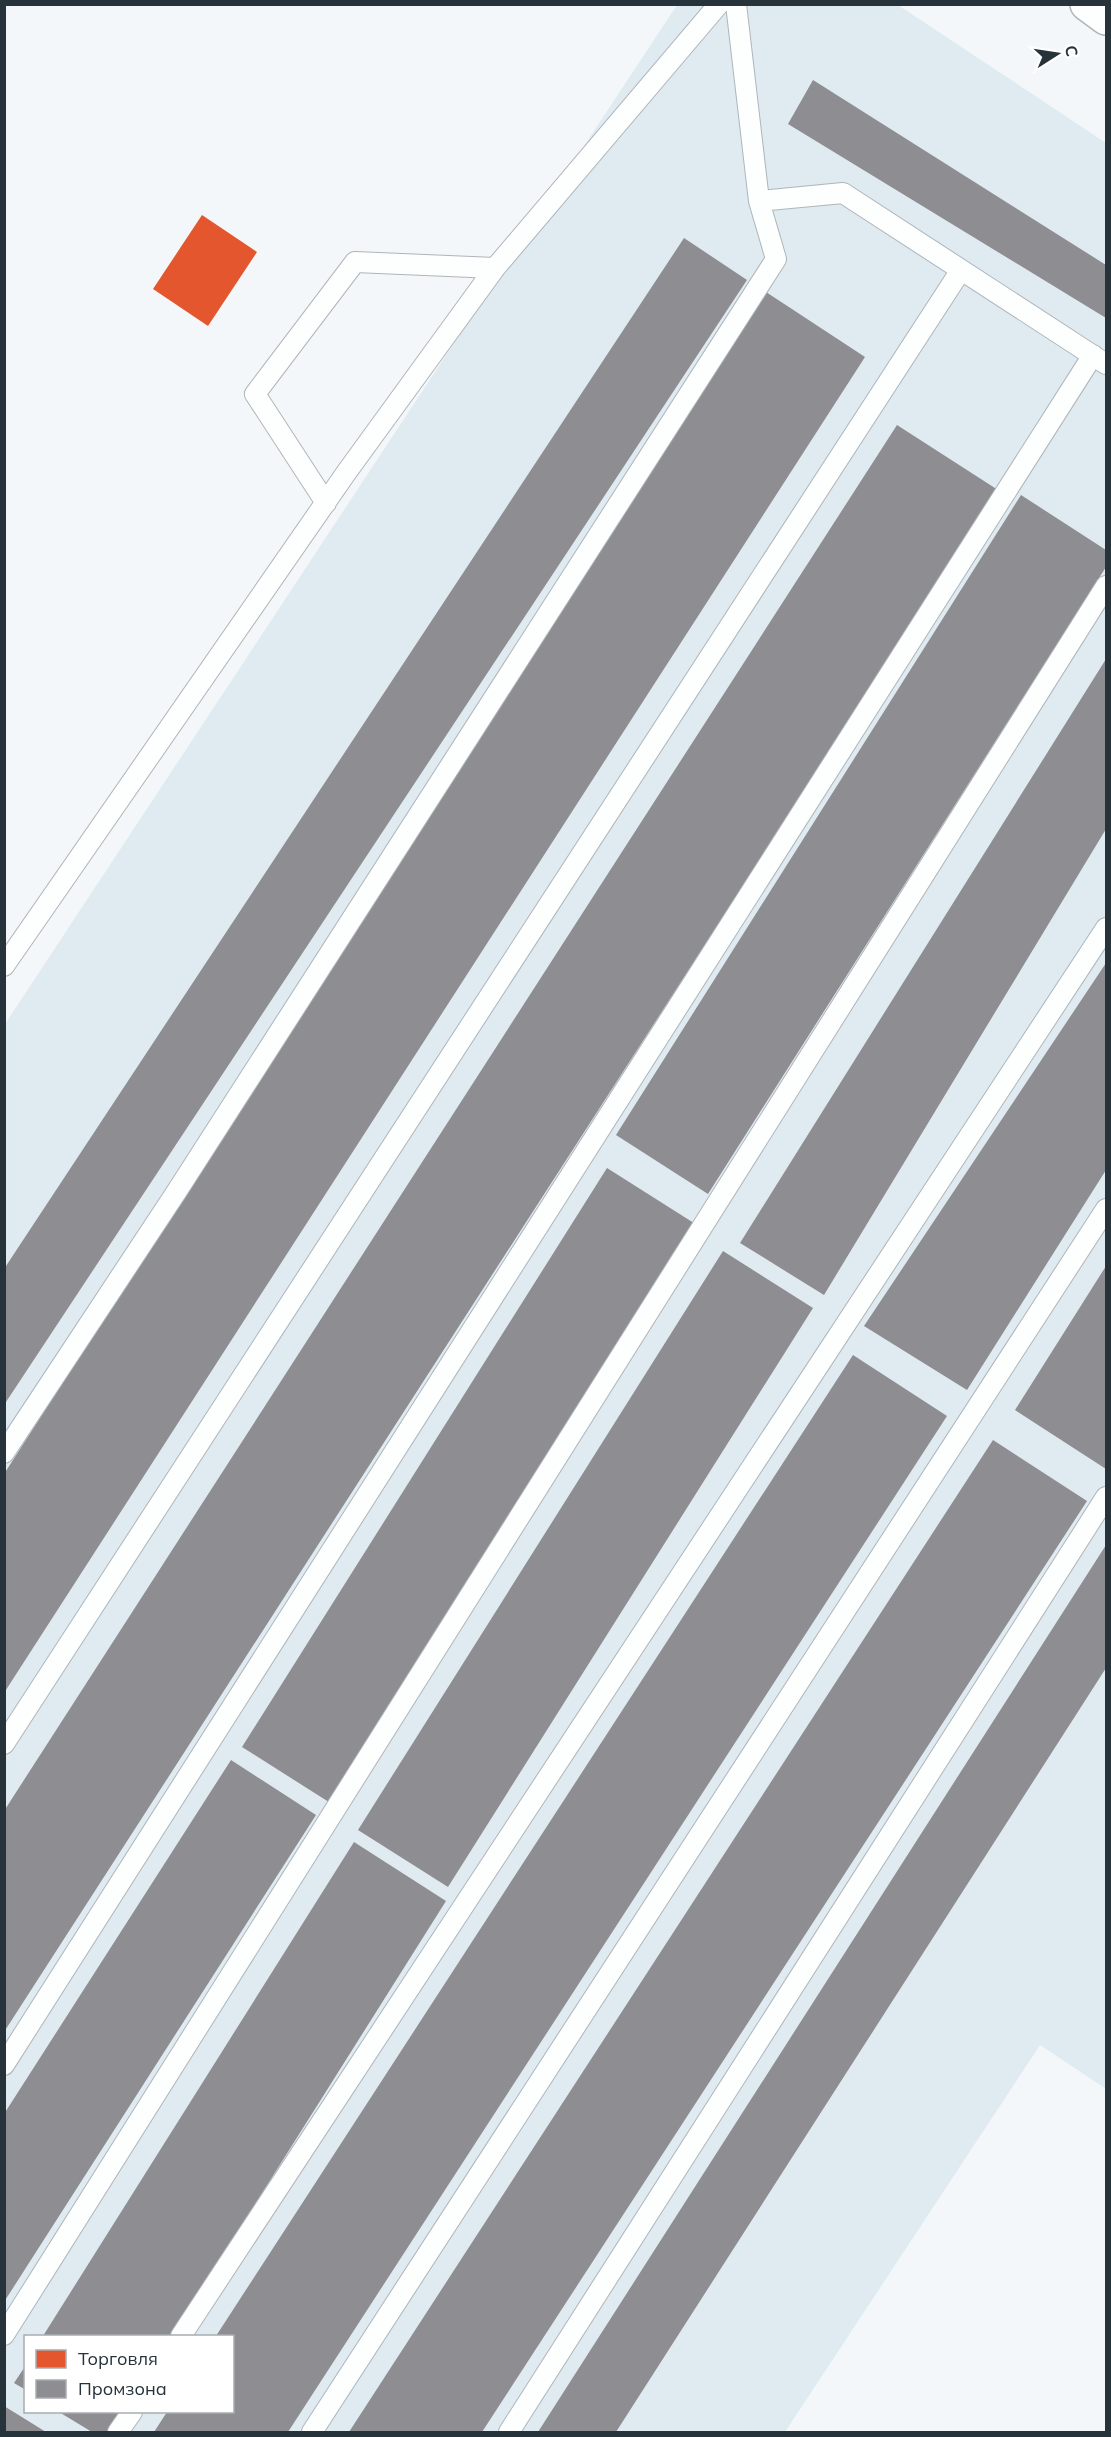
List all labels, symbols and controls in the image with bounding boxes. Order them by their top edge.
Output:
north arrow [1027,24,1087,84]
text: С [1061,43,1083,58]
legend [24,2335,234,2413]
text: Торговля [78,2347,158,2370]
text: Промзона [78,2377,167,2400]

